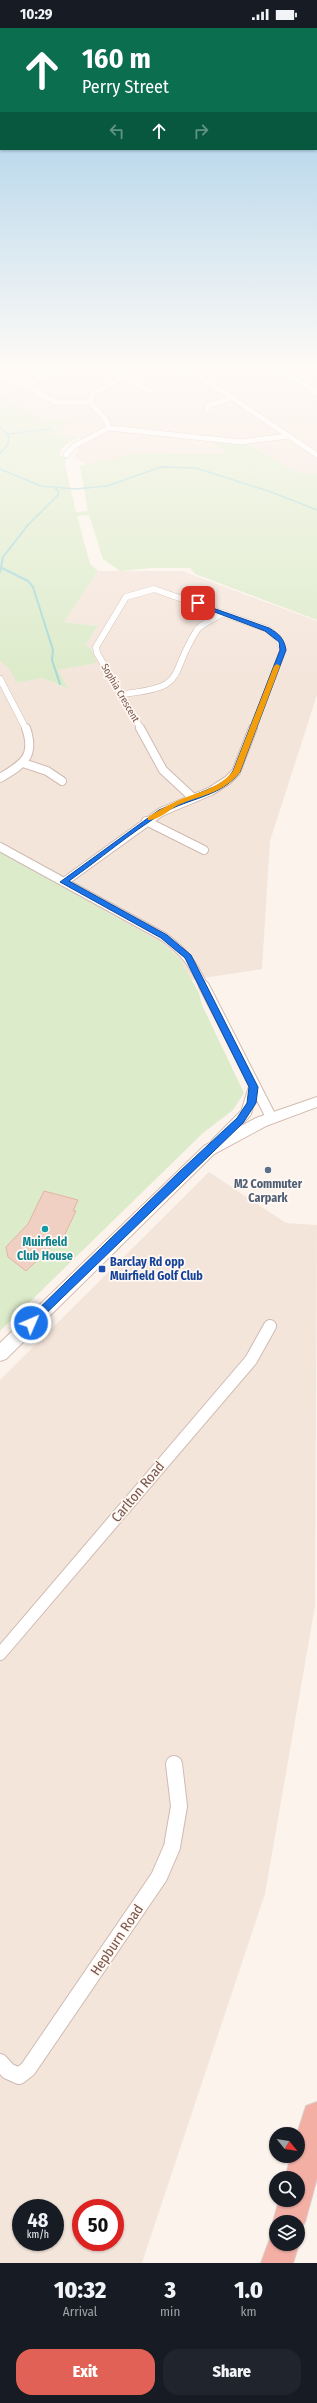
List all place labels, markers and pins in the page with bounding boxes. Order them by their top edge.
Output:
pin [181,586,215,620]
marker: M2 Commuter Carpark [263,1165,273,1175]
place label: M2 Commuter Carpark [234,1177,303,1205]
marker: Muirfield Club House [40,1224,50,1234]
place label: Muirfield Club House [17,1235,73,1263]
place label: Barclay Rd opp Muirfield Golf Club [110,1255,203,1283]
marker: Barclay Rd opp Muirfield Golf Club [97,1264,107,1274]

